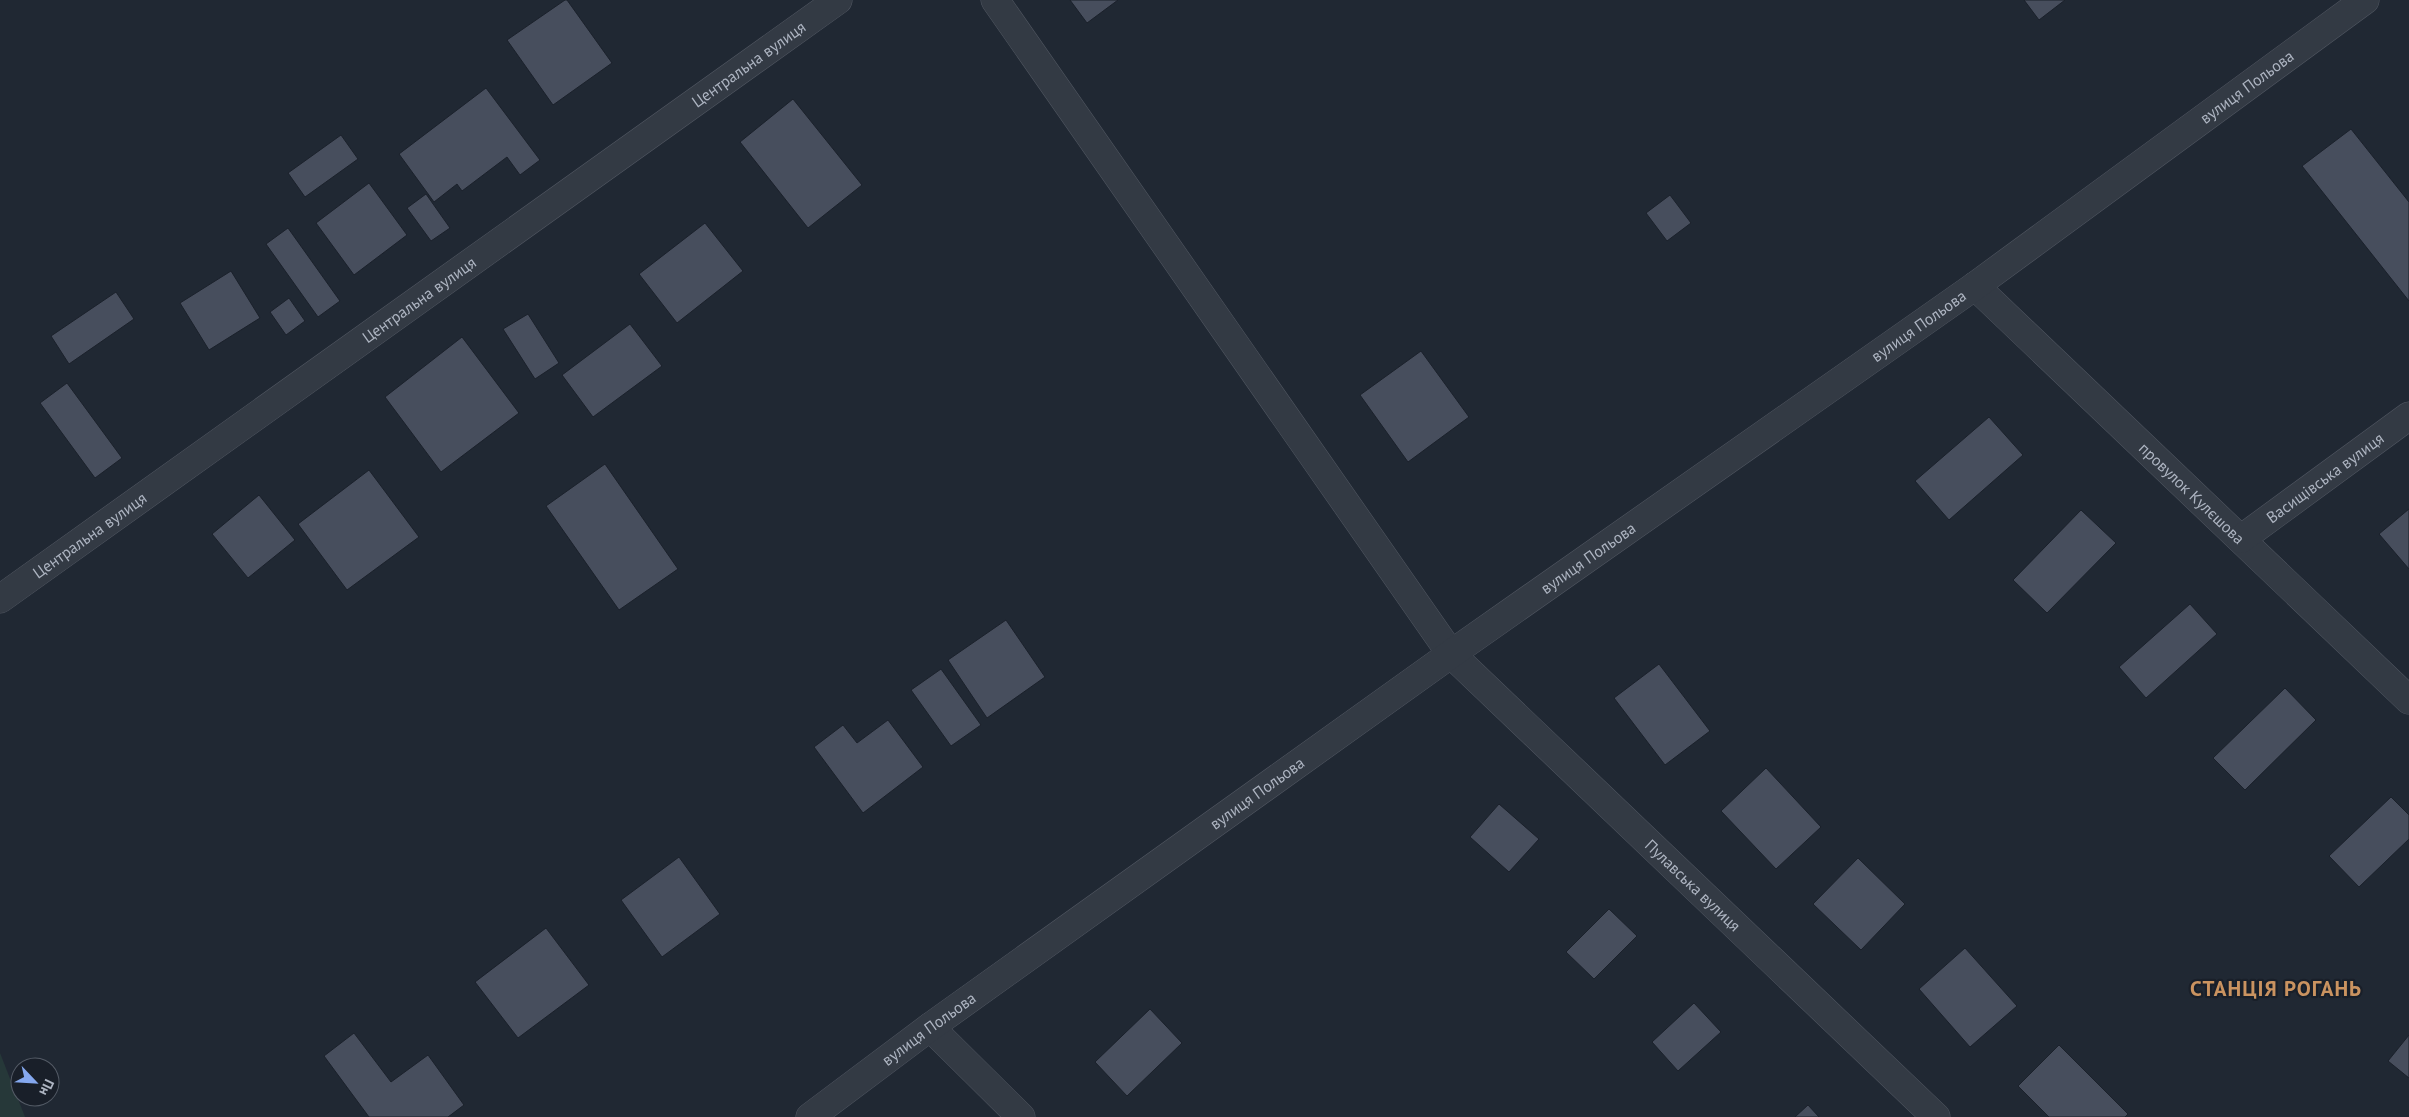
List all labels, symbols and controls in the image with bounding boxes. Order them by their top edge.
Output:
street label: Центральна вулиця [688,17,809,111]
street label: вулиця Польова [2196,46,2298,128]
street label: Центральна вулиця [358,252,480,347]
street label: вулиця Польова [1867,285,1970,366]
street label: Васищівська вулиця [2262,428,2388,527]
street label: провулок Кулєшова [2135,438,2249,548]
street label: Центральна вулиця [29,488,150,582]
street label: вулиця Польова [1536,518,1639,598]
street label: вулиця Польова [1206,752,1308,834]
street label: Пулавська вулиця [1641,835,1745,935]
district label: СТАНЦІЯ РОГАНЬ [2190,975,2362,1002]
street label: вулиця Польова [878,988,980,1070]
north arrow [10,1057,60,1107]
text: Пн [35,1076,58,1099]

